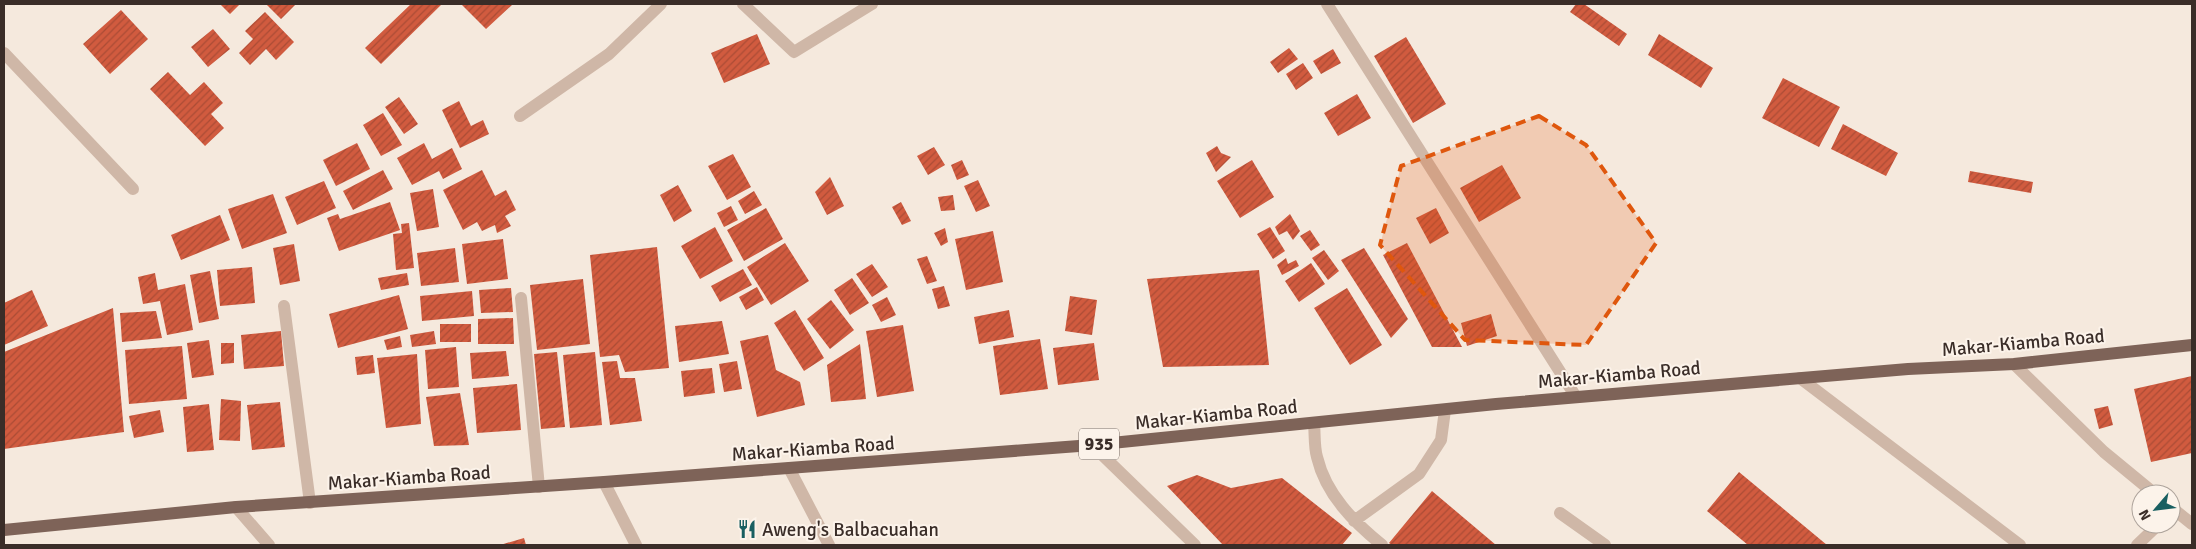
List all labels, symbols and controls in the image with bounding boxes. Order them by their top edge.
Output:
street label: Makar-Kiamba Road [1941,324,2106,362]
street label: Makar-Kiamba Road [1537,356,1702,394]
street label: Makar-Kiamba Road [1134,395,1299,435]
road number: 935 [1079,428,1119,459]
street label: Makar-Kiamba Road [731,431,895,467]
street label: Makar-Kiamba Road [327,460,491,496]
north arrow [2131,484,2181,534]
text: N [2135,507,2155,523]
restaurant icon: Aweng's Balbacuahan [736,518,758,540]
place label: Aweng's Balbacuahan [762,518,939,542]

